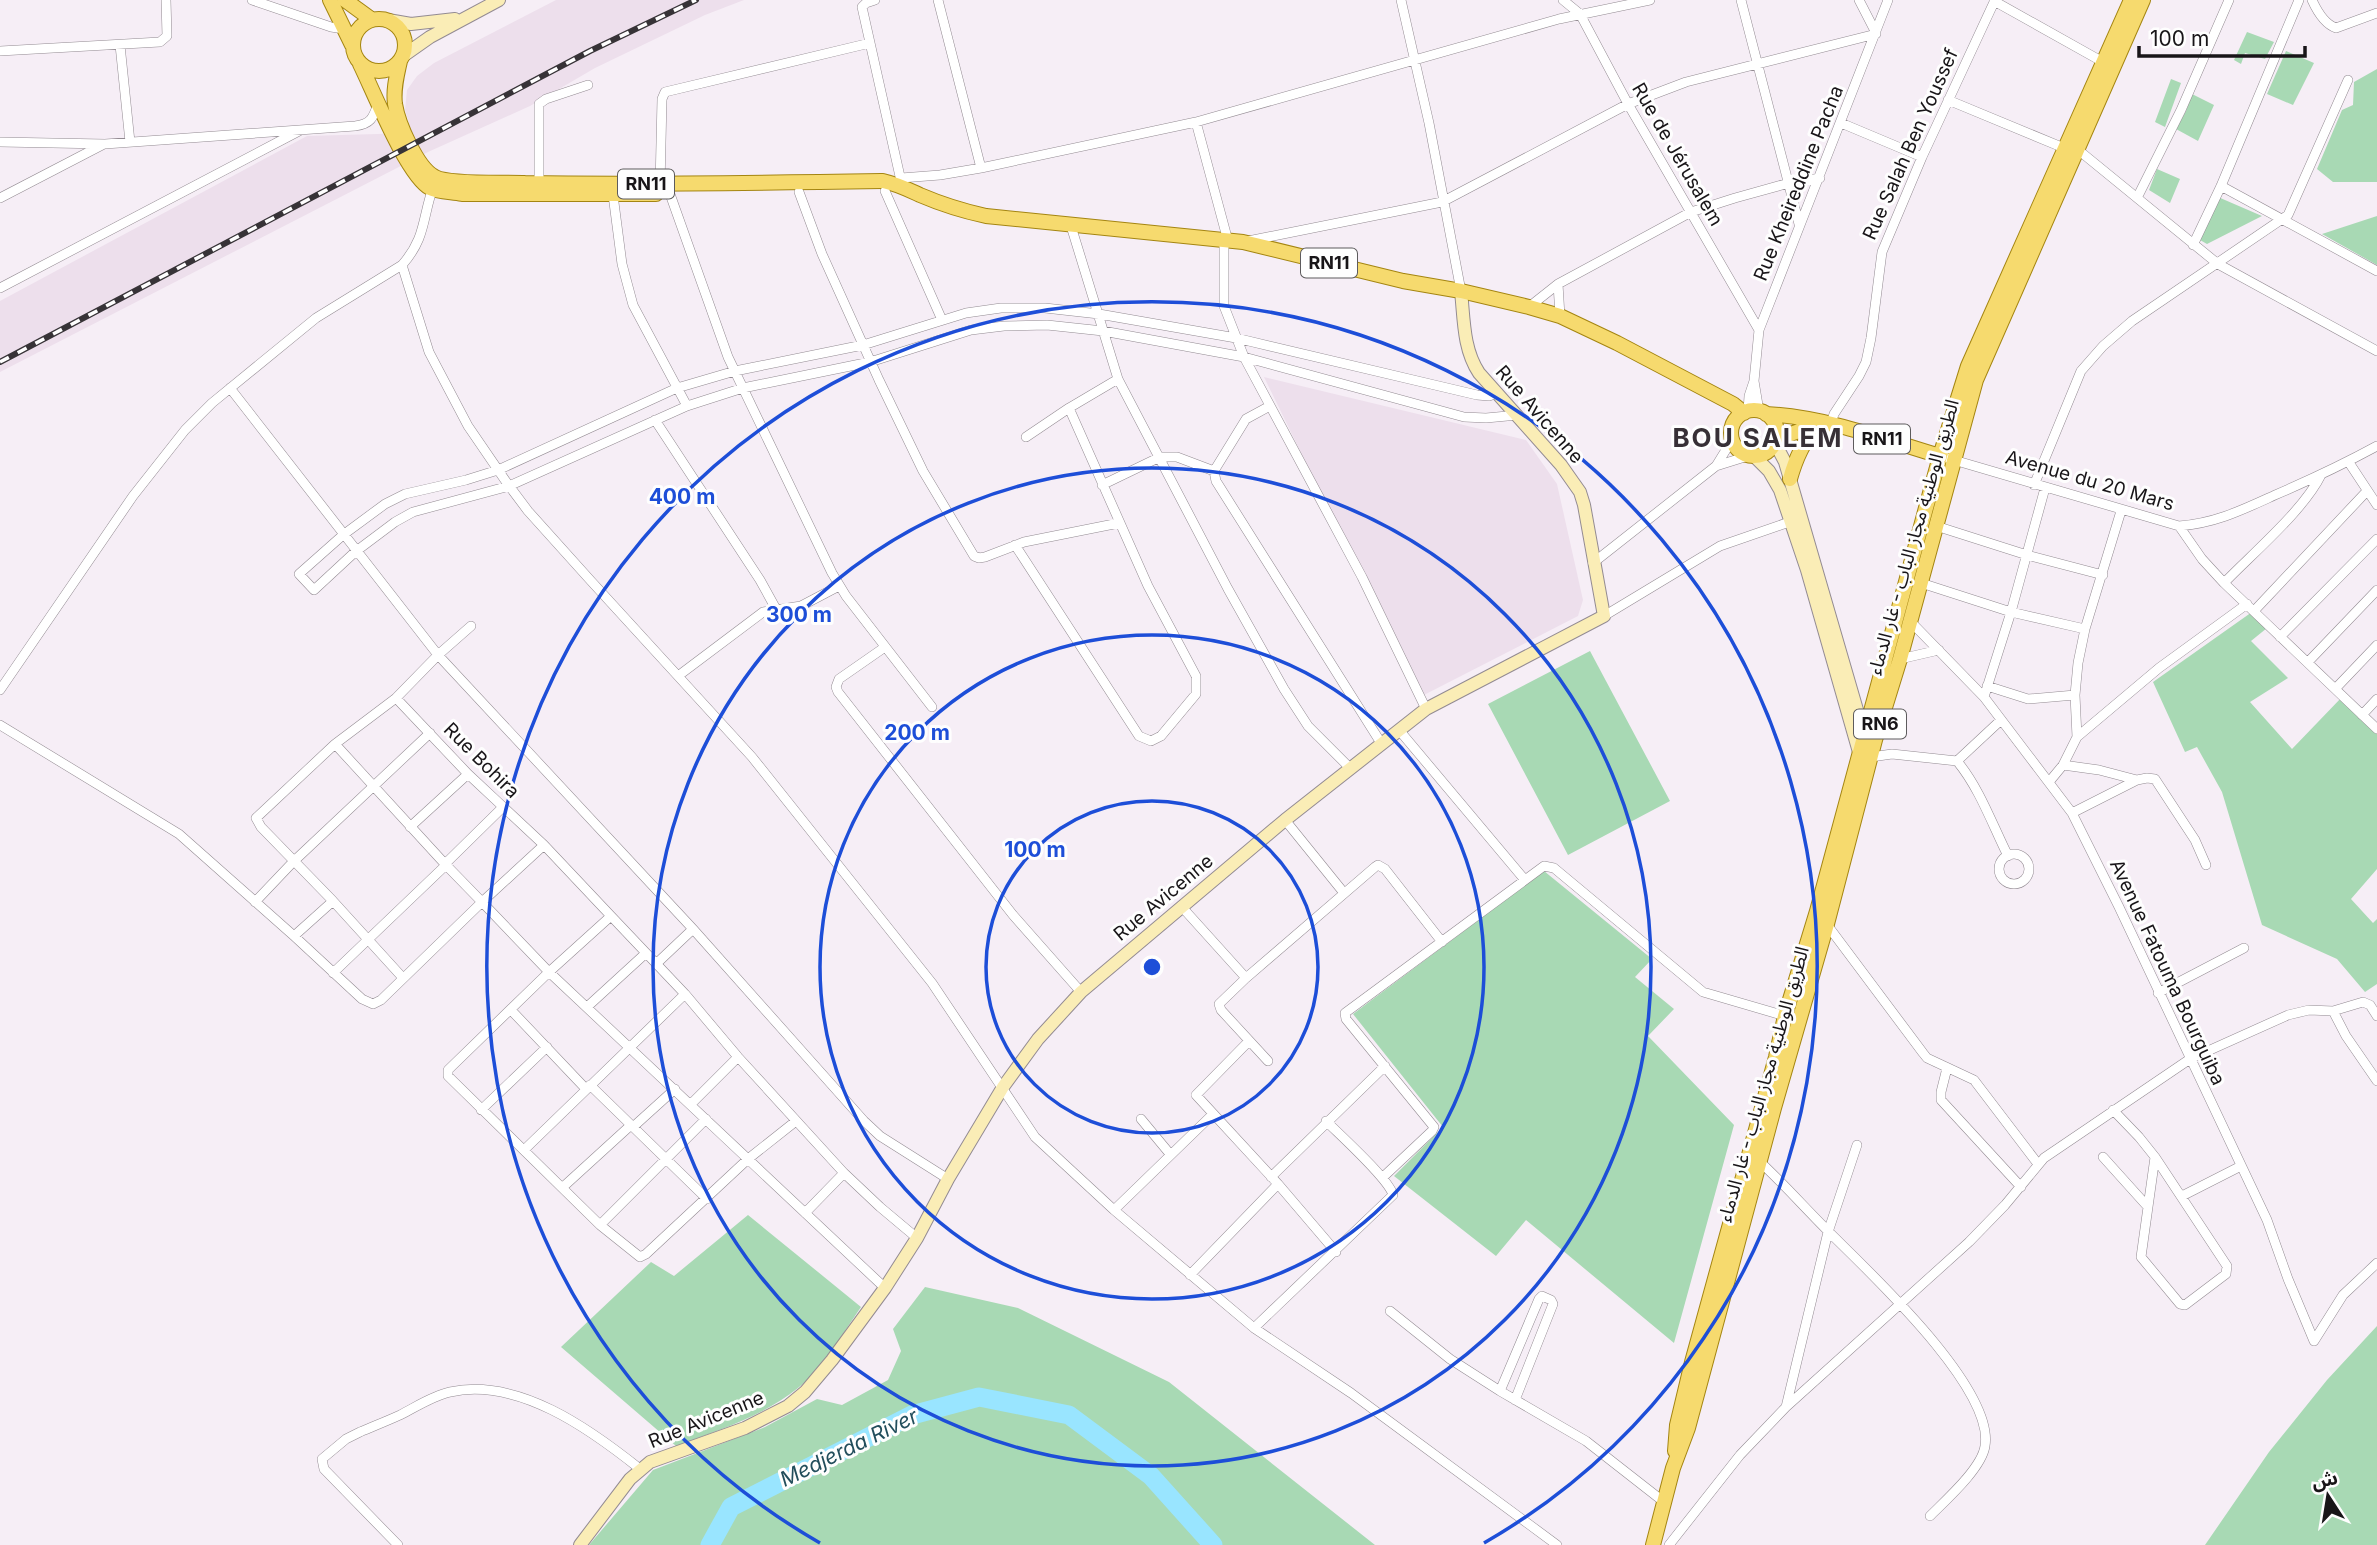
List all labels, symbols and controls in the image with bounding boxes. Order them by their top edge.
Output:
scale bar [2139,14,2305,58]
text: 100 m [2150,26,2209,51]
street label: Rue Salah Ben Youssef [1858,45,1963,243]
street label: Rue de Jérusalem [1627,79,1728,230]
street label: Rue Kheireddine Pacha [1749,82,1848,284]
road number: RN11 [618,169,674,198]
road number: RN11 [1301,248,1357,278]
street label: Rue Avicenne [1491,361,1588,468]
street label: الطريق الوطنية مجاز الباب - غار الدماء [1863,397,1964,678]
district label: BOU SALEM [1672,422,1844,453]
road number: RN11 [1854,424,1910,454]
street label: Avenue du 20 Mars [2003,445,2177,516]
text: 400 m [649,484,715,509]
text: 300 m [766,602,832,627]
road number: RN6 [1854,710,1906,738]
street label: Rue Bohira [439,718,524,803]
text: 200 m [884,720,950,745]
text: 100 m [1004,837,1066,862]
street label: Rue Avicenne [1109,849,1218,946]
street label: Avenue Fatouma Bourguiba [2105,856,2230,1089]
street label: الطريق الوطنية مجاز الباب - غار الدماء [1713,944,1814,1225]
centre of rings [1140,955,1164,979]
street label: Rue Avicenne [645,1386,767,1453]
water label: Medjerda River [776,1403,923,1492]
north arrow [2293,1461,2363,1531]
text: ش [2309,1466,2340,1494]

